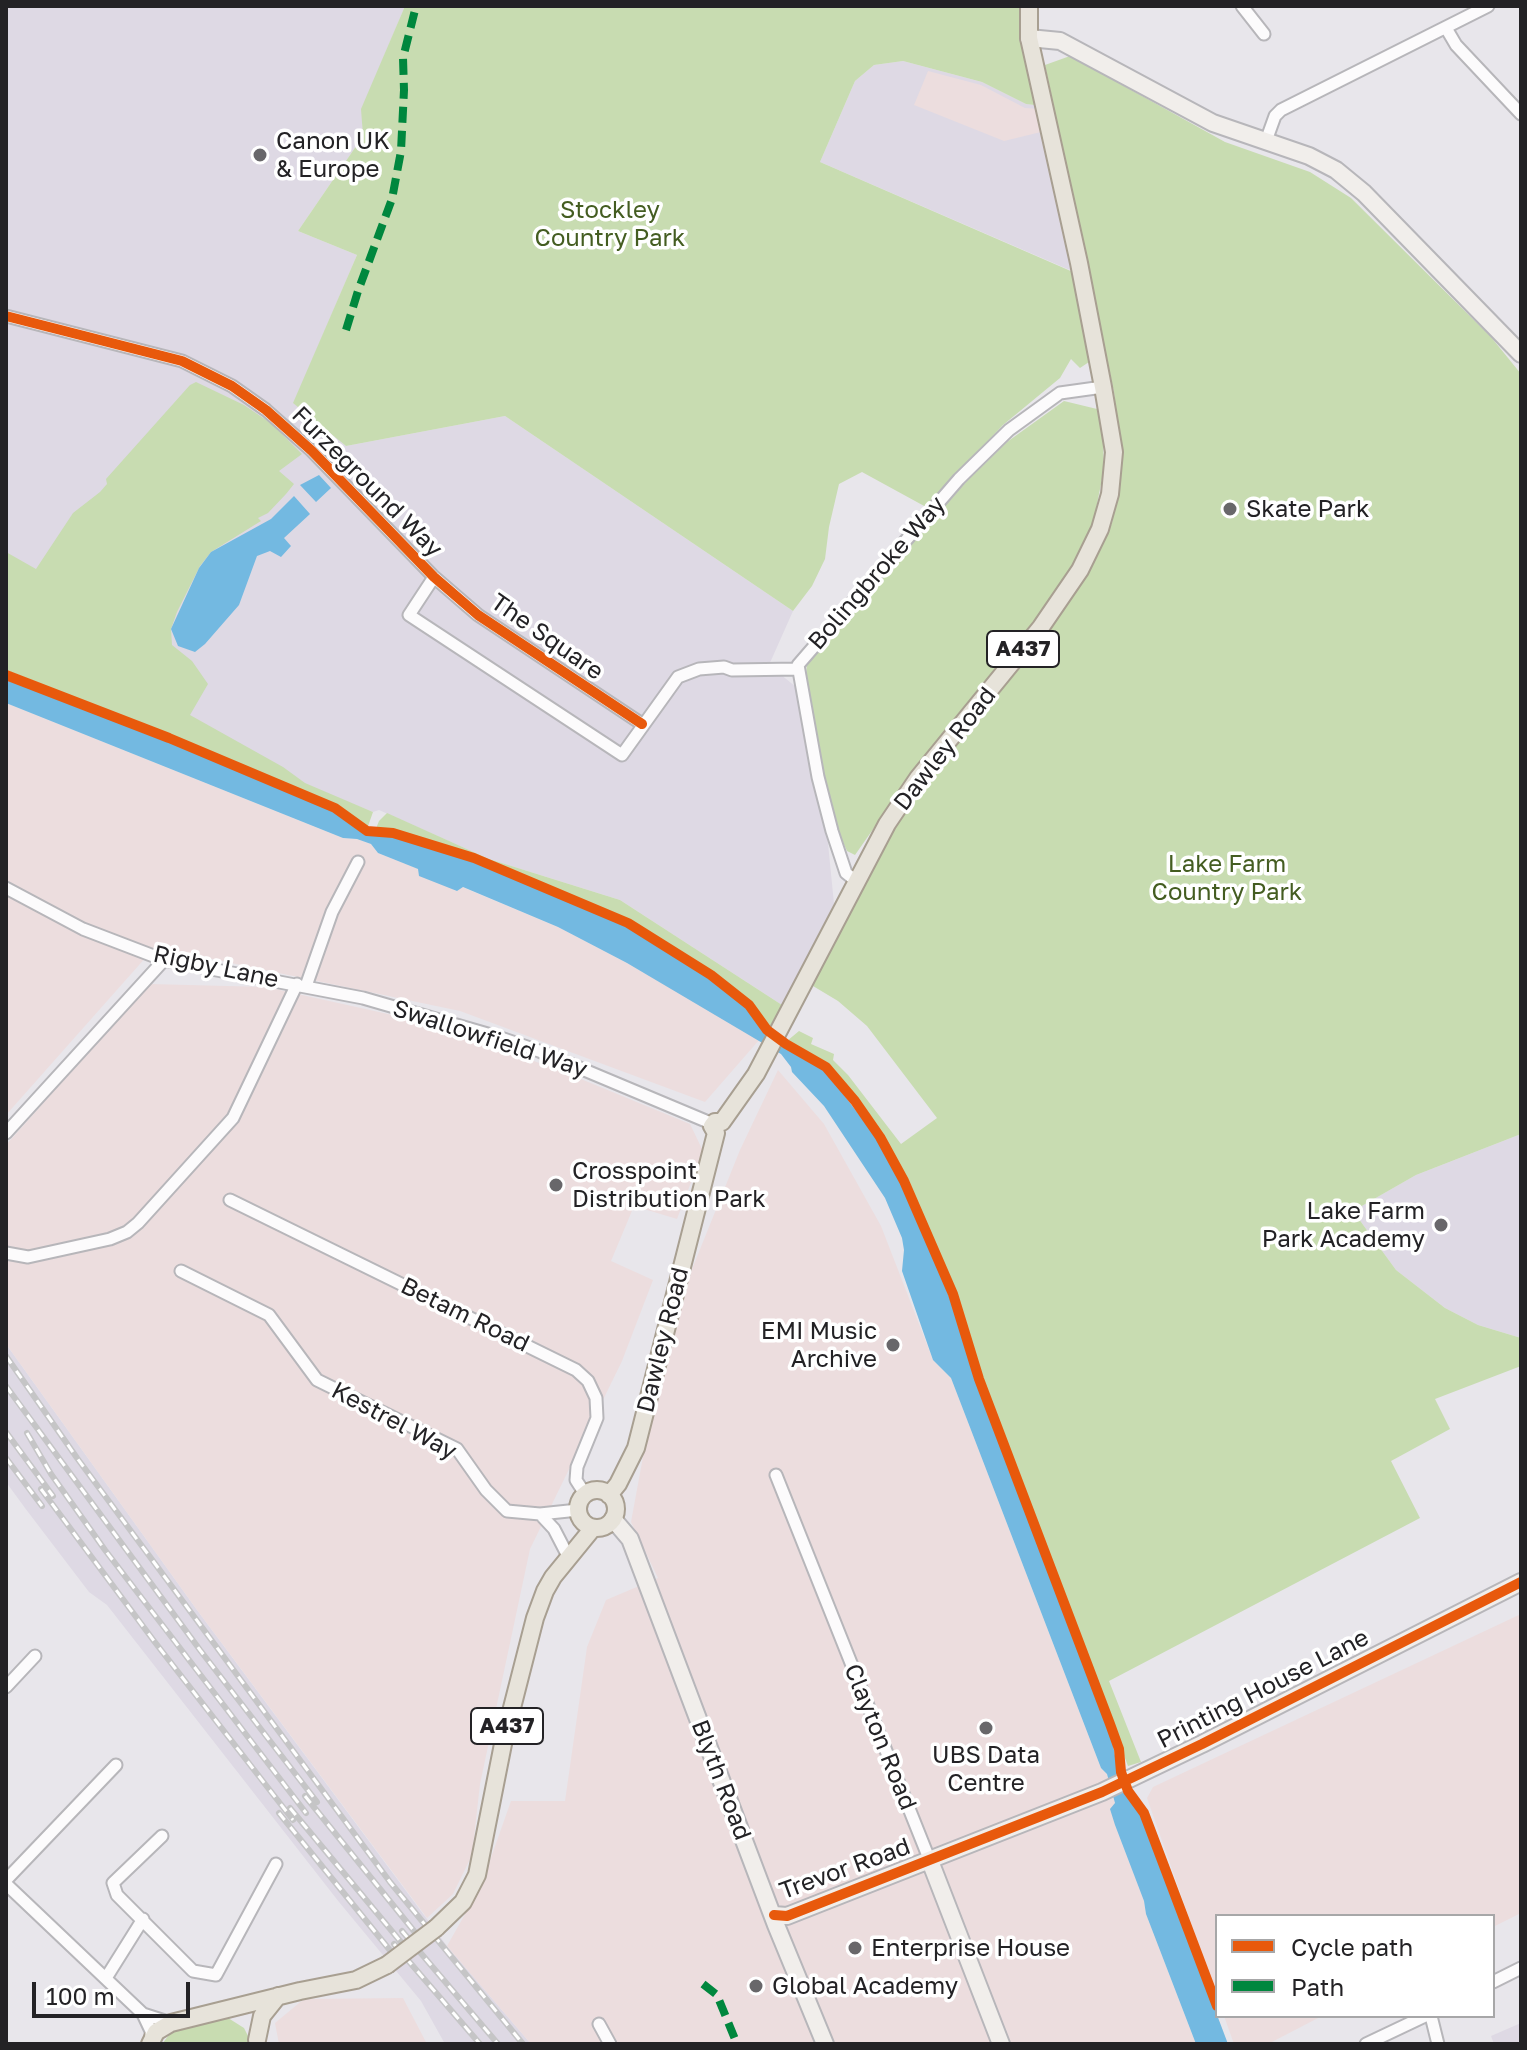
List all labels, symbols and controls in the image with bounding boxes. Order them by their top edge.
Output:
place label: Canon UK & Europe [276,127,390,183]
marker: Canon UK & Europe [251,146,269,164]
park label: Stockley Country Park [535,196,685,252]
street label: Furzeground Way [286,401,448,563]
street label: Bolingbroke Way [802,490,952,656]
place label: Skate Park [1246,495,1369,523]
marker: Skate Park [1221,500,1239,518]
street label: The Square [485,588,609,686]
road number: A437 [987,631,1059,667]
street label: Dawley Road [888,682,1002,816]
park label: Lake Farm Country Park [1152,850,1302,906]
street label: Rigby Lane [151,940,281,994]
street label: Swallowfield Way [389,994,591,1084]
place label: Crosspoint Distribution Park [572,1157,766,1213]
marker: Crosspoint Distribution Park [547,1176,565,1194]
place label: Lake Farm Park Academy [1262,1197,1425,1253]
marker: Lake Farm Park Academy [1432,1216,1450,1234]
street label: Dawley Road [631,1264,695,1416]
street label: Betam Road [396,1272,534,1358]
place label: EMI Music Archive [761,1317,877,1373]
marker: EMI Music Archive [884,1336,902,1354]
street label: Kestrel Way [326,1376,462,1466]
street label: Printing House Lane [1152,1623,1374,1755]
street label: Clayton Road [838,1660,922,1814]
road number: A437 [471,1708,543,1744]
street label: Blyth Road [685,1716,757,1844]
marker: UBS Data Centre [977,1719,995,1737]
place label: UBS Data Centre [932,1741,1040,1797]
street label: Trevor Road [776,1832,914,1906]
legend [1215,1914,1495,2018]
text: Cycle path [1291,1932,1413,1961]
place label: Enterprise House [871,1934,1070,1962]
marker: Enterprise House [846,1939,864,1957]
scale bar [36,1966,194,2016]
place label: Global Academy [772,1972,958,2000]
text: Path [1291,1972,1344,2001]
marker: Global Academy [747,1977,765,1995]
text: 100 m [46,1981,115,2010]

